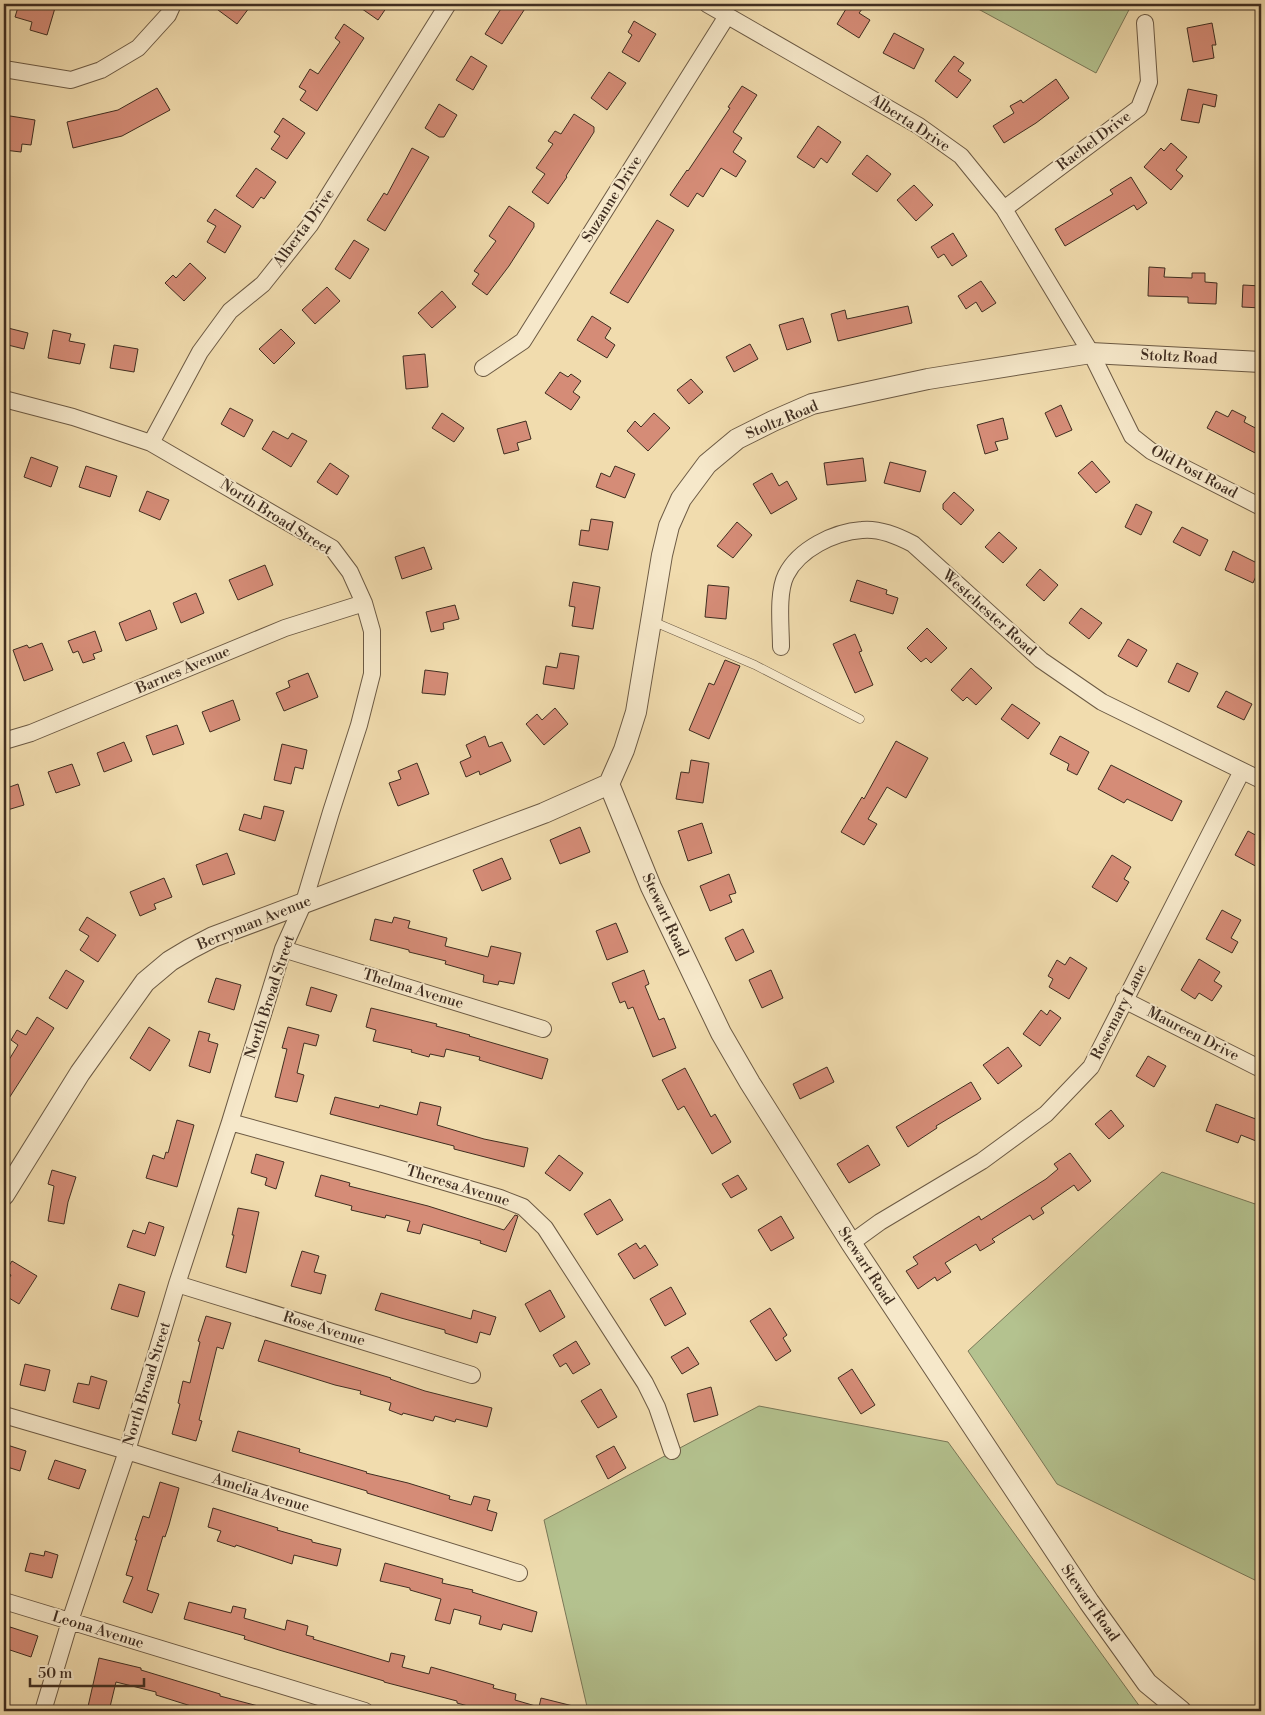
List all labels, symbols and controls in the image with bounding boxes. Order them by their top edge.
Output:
street label: Alberta Drive [865,89,954,156]
street label: Rachel Drive [1053,107,1135,175]
street label: Suzanne Drive [578,152,646,246]
street label: Alberta Drive [269,185,339,272]
street label: Stoltz Road [1140,345,1218,369]
street label: Stoltz Road [743,396,822,444]
street label: Old Post Road [1147,441,1241,503]
street label: North Broad Street [216,475,336,560]
street label: Westchester Road [937,565,1040,660]
street label: Barnes Avenue [132,642,233,699]
street label: Stewart Road [637,870,693,960]
street label: Berryman Avenue [193,891,314,955]
street label: North Broad Street [241,932,299,1061]
street label: Rosemary Lane [1087,961,1151,1063]
street label: Thelma Avenue [360,965,466,1013]
street label: Maureen Drive [1144,1003,1242,1065]
street label: Theresa Avenue [404,1161,512,1211]
street label: Stewart Road [834,1223,899,1309]
street label: Rose Avenue [280,1307,368,1351]
street label: North Broad Street [119,1319,175,1448]
street label: Amelia Avenue [209,1469,312,1517]
street label: Stewart Road [1057,1561,1124,1645]
street label: Leona Avenue [50,1607,146,1653]
scale bar [30,1655,144,1687]
text: 50 m [38,1664,72,1683]

